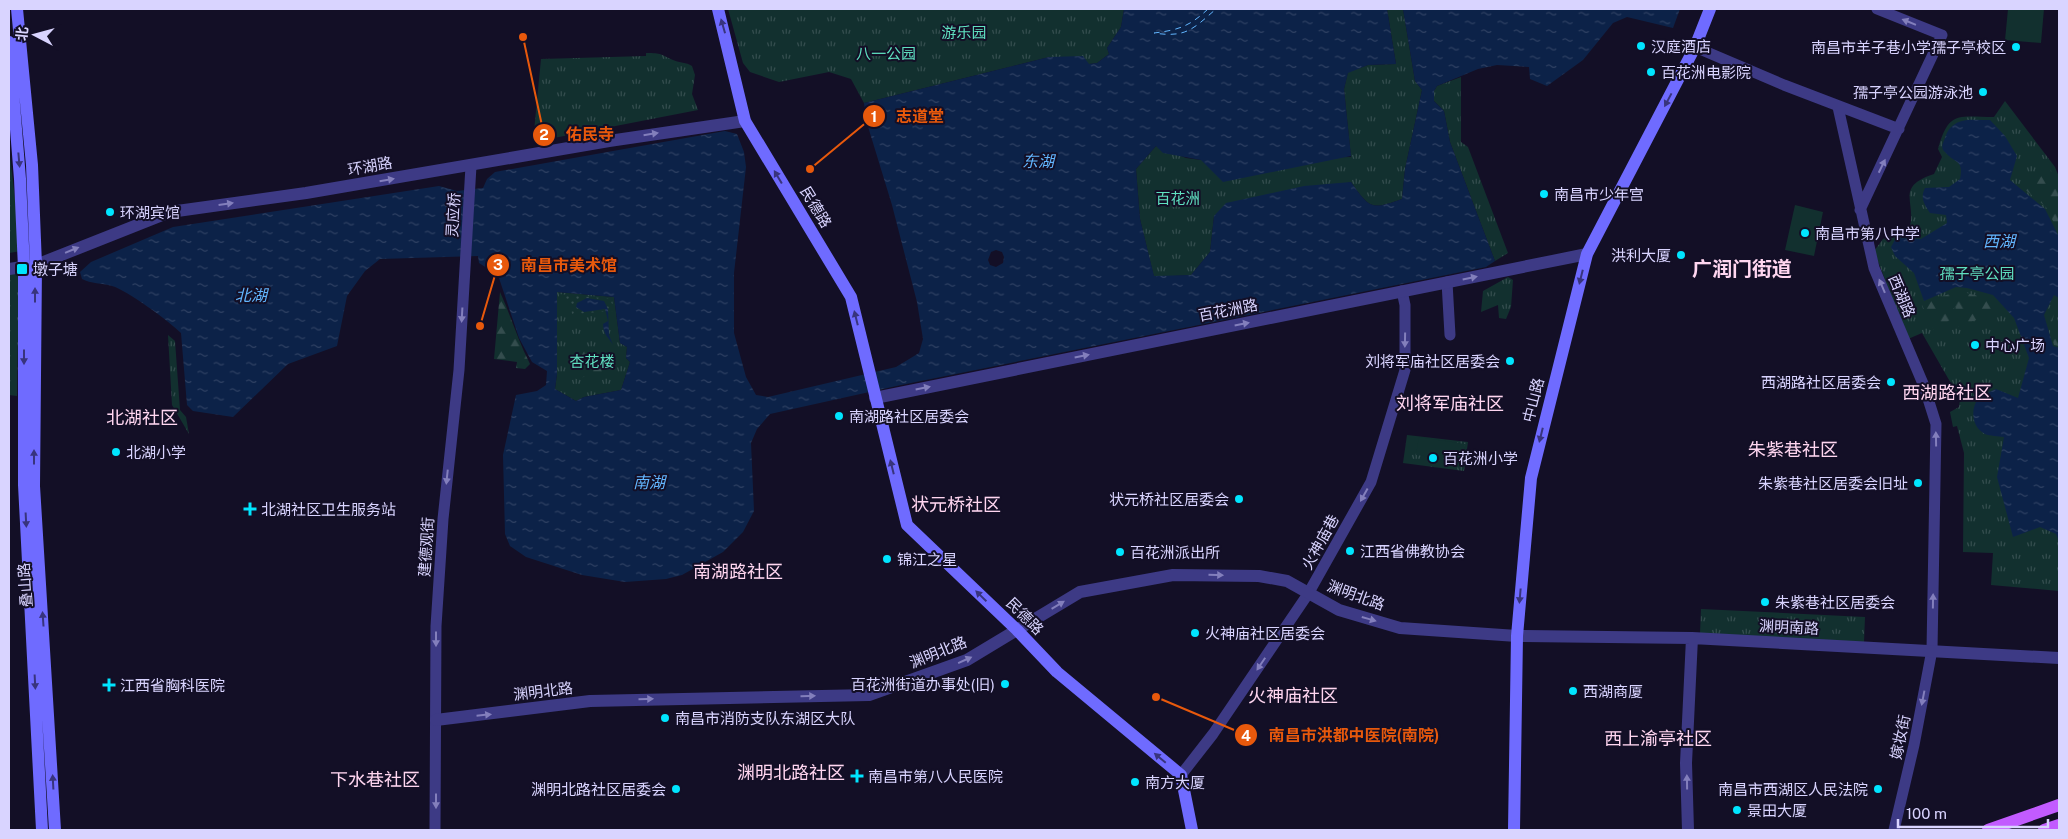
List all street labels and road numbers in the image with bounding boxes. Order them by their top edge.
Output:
street label: 环湖路 [346,154,394,178]
street label: 民德路 [797,183,835,231]
street label: 灵应桥 [443,192,463,238]
street label: 西湖路 [1885,272,1919,320]
street label: 百花洲路 [1197,296,1259,324]
street label: 中山路 [1519,376,1547,424]
street label: 火神庙巷 [1298,512,1342,572]
street label: 建德观街 [415,516,437,578]
street label: 叠山路 [15,562,35,608]
street label: 渊明北路 [1325,577,1387,613]
street label: 民德路 [1003,594,1047,638]
street label: 渊明南路 [1759,617,1819,637]
street label: 渊明北路 [907,633,969,671]
street label: 渊明北路 [512,679,574,703]
street label: 嫁妆街 [1887,713,1913,761]

